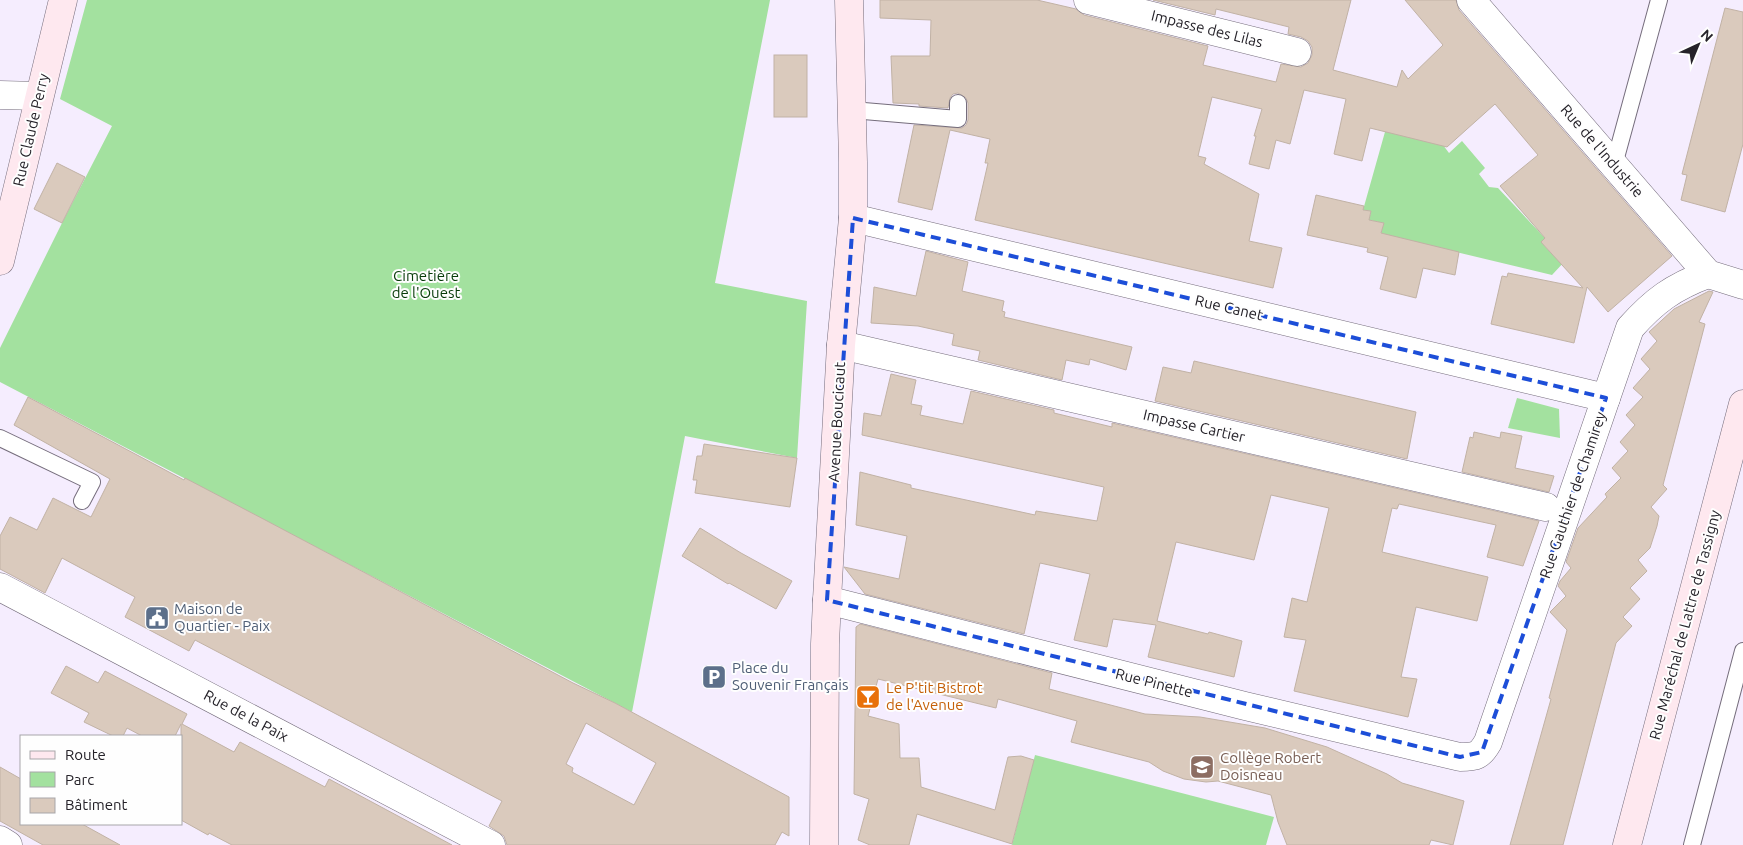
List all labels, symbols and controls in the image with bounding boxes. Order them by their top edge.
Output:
street label: Impasse des Lilas [1150,6,1265,51]
north arrow [1673,20,1723,70]
text: N [1698,26,1716,45]
street label: Rue Claude Perry [9,72,52,188]
street label: Rue de l'Industrie [1557,101,1647,201]
park label: Cimetière de l'Ouest [392,267,460,301]
street label: Rue Canet [1193,291,1265,324]
street label: Avenue Boucicaut [825,361,848,483]
street label: Impasse Cartier [1141,406,1247,446]
street label: Rue Gauthier de Chamirey [1536,409,1609,580]
street label: Rue Maréchal de Lattre de Tassigny [1646,508,1723,741]
place label: Maison de Quartier - Paix [174,600,271,634]
public building icon: Maison de Quartier - Paix [144,605,170,631]
place label: Place du Souvenir Français [732,659,848,693]
parking icon: Place du Souvenir Français [701,664,727,690]
street label: Rue Pinette [1114,665,1195,700]
place label: Le P'tit Bistrot de l'Avenue [886,679,983,713]
bar icon: Le P'tit Bistrot de l'Avenue [855,684,881,710]
street label: Rue de la Paix [201,686,292,745]
legend [20,735,182,825]
text: Route [65,746,106,763]
place label: Collège Robert Doisneau [1220,749,1321,783]
school or university icon: Collège Robert Doisneau [1189,754,1215,780]
text: Parc [65,771,94,788]
text: Bâtiment [65,796,128,813]

